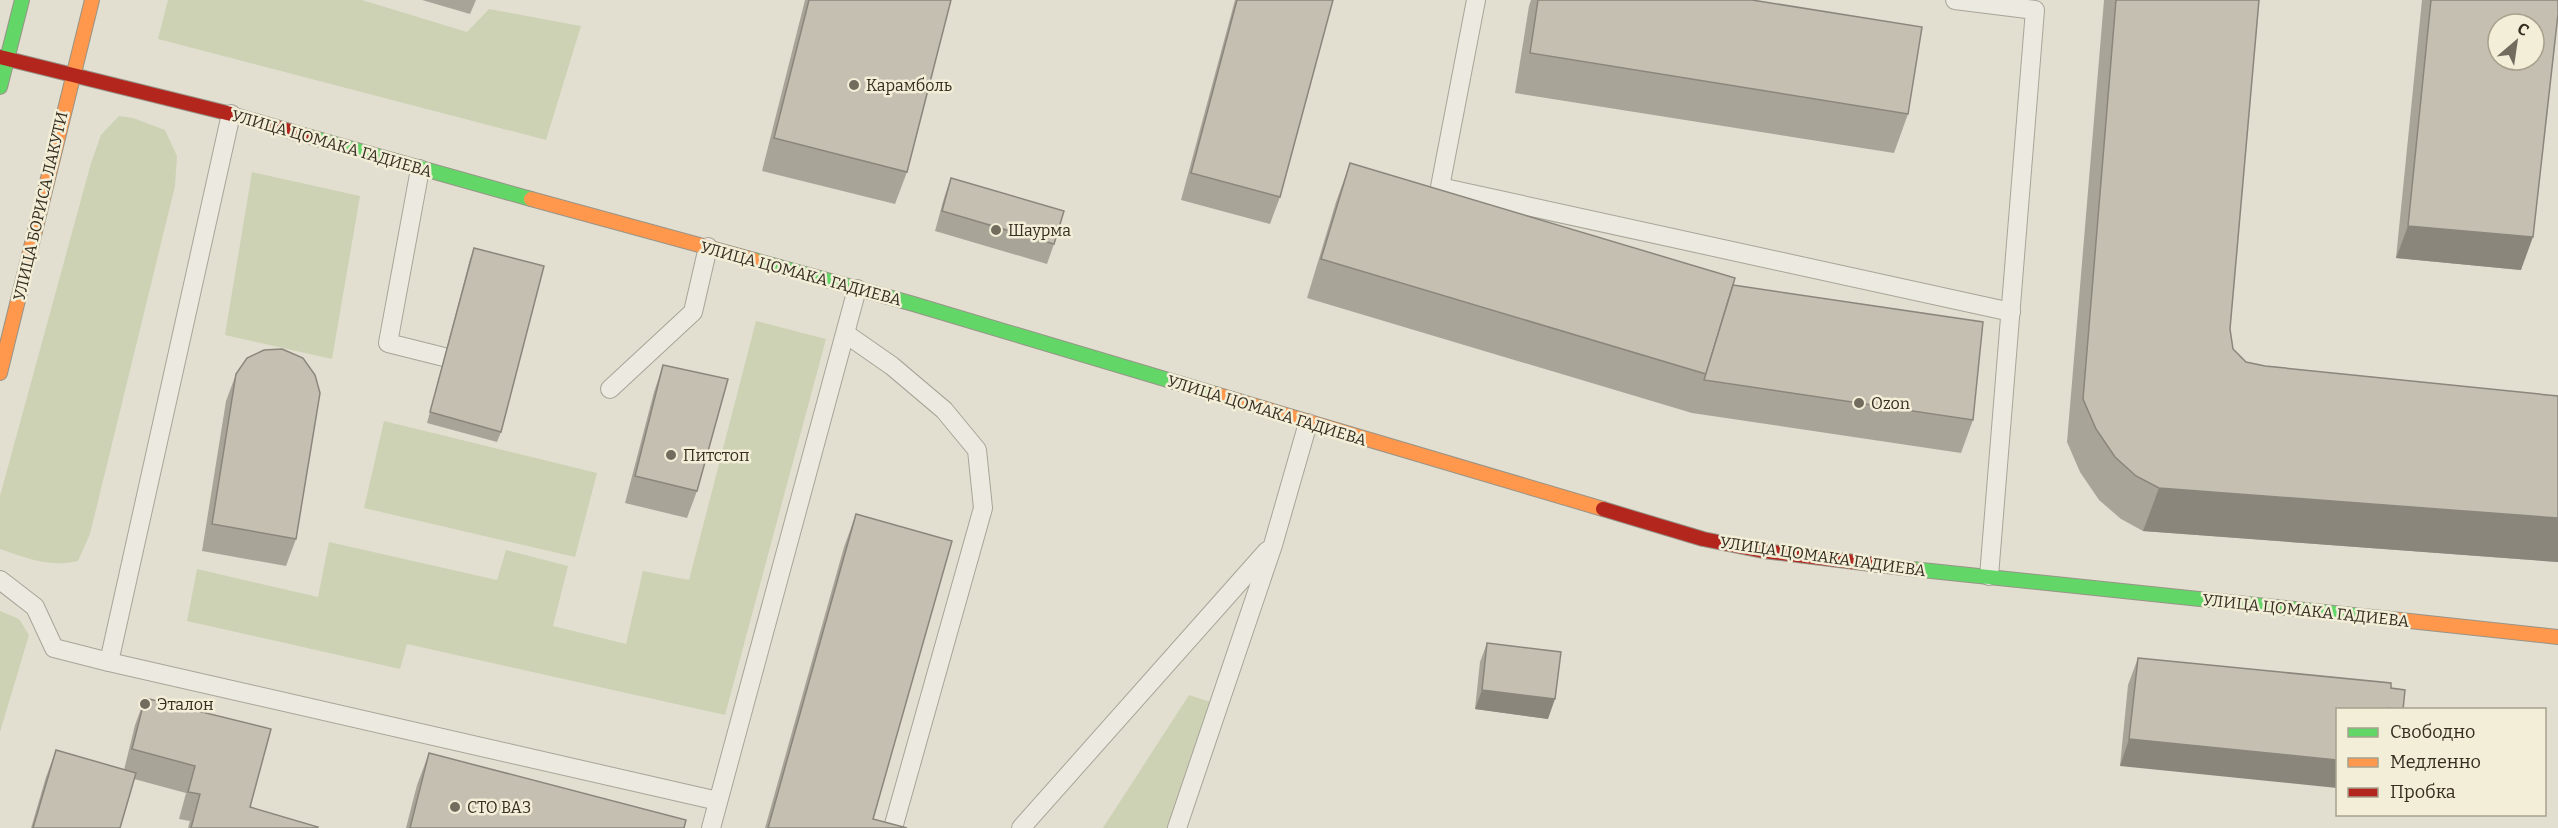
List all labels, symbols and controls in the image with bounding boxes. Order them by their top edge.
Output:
north arrow [2486,12,2546,72]
text: С [2514,19,2532,40]
place label: Карамболь [866,76,952,95]
marker: Карамболь [847,78,861,92]
street label: УЛИЦА ЦОМАКА ГАДИЕВА [229,106,435,181]
street label: УЛИЦА БОРИСА ЛАКУТИ [9,110,71,302]
place label: Шаурма [1008,221,1071,240]
marker: Шаурма [989,223,1003,237]
street label: УЛИЦА ЦОМАКА ГАДИЕВА [698,237,904,310]
street label: УЛИЦА ЦОМАКА ГАДИЕВА [1165,371,1370,450]
place label: Ozon [1871,394,1910,413]
marker: Ozon [1852,396,1866,410]
place label: Питстоп [683,446,749,465]
marker: Питстоп [664,448,678,462]
street label: УЛИЦА ЦОМАКА ГАДИЕВА [1719,533,1928,580]
street label: УЛИЦА ЦОМАКА ГАДИЕВА [2202,590,2411,631]
place label: Эталон [157,695,214,714]
marker: Эталон [138,697,152,711]
legend [2336,708,2546,816]
text: Свободно [2390,721,2475,743]
text: Медленно [2390,751,2481,773]
text: Пробка [2390,781,2456,803]
place label: СТО ВАЗ [467,798,531,817]
marker: СТО ВАЗ [448,800,462,814]

